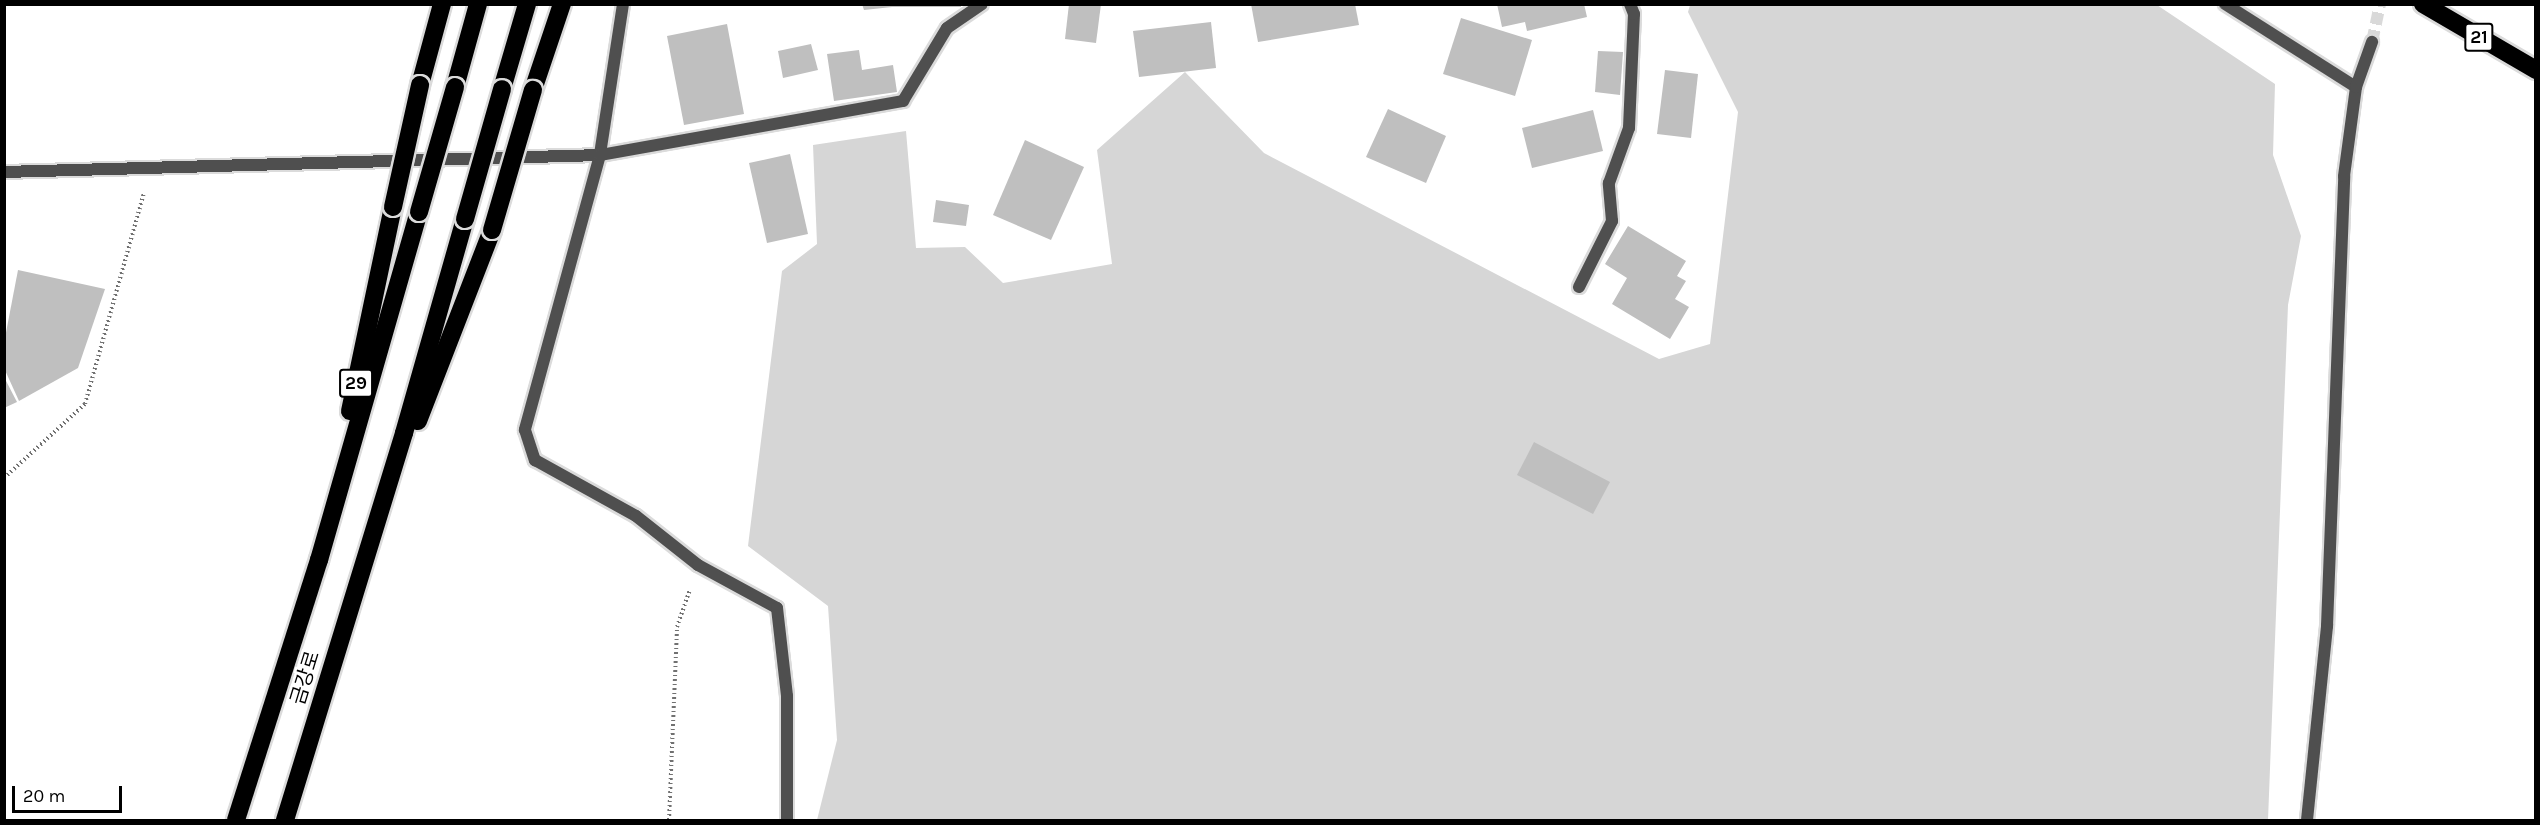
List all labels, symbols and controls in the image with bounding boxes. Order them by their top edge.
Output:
road number: 21 [2464,22,2494,52]
road number: 29 [338,368,374,398]
street label: 금강로 [285,648,325,708]
scale bar [15,774,124,812]
text: 20 m [23,785,65,807]

